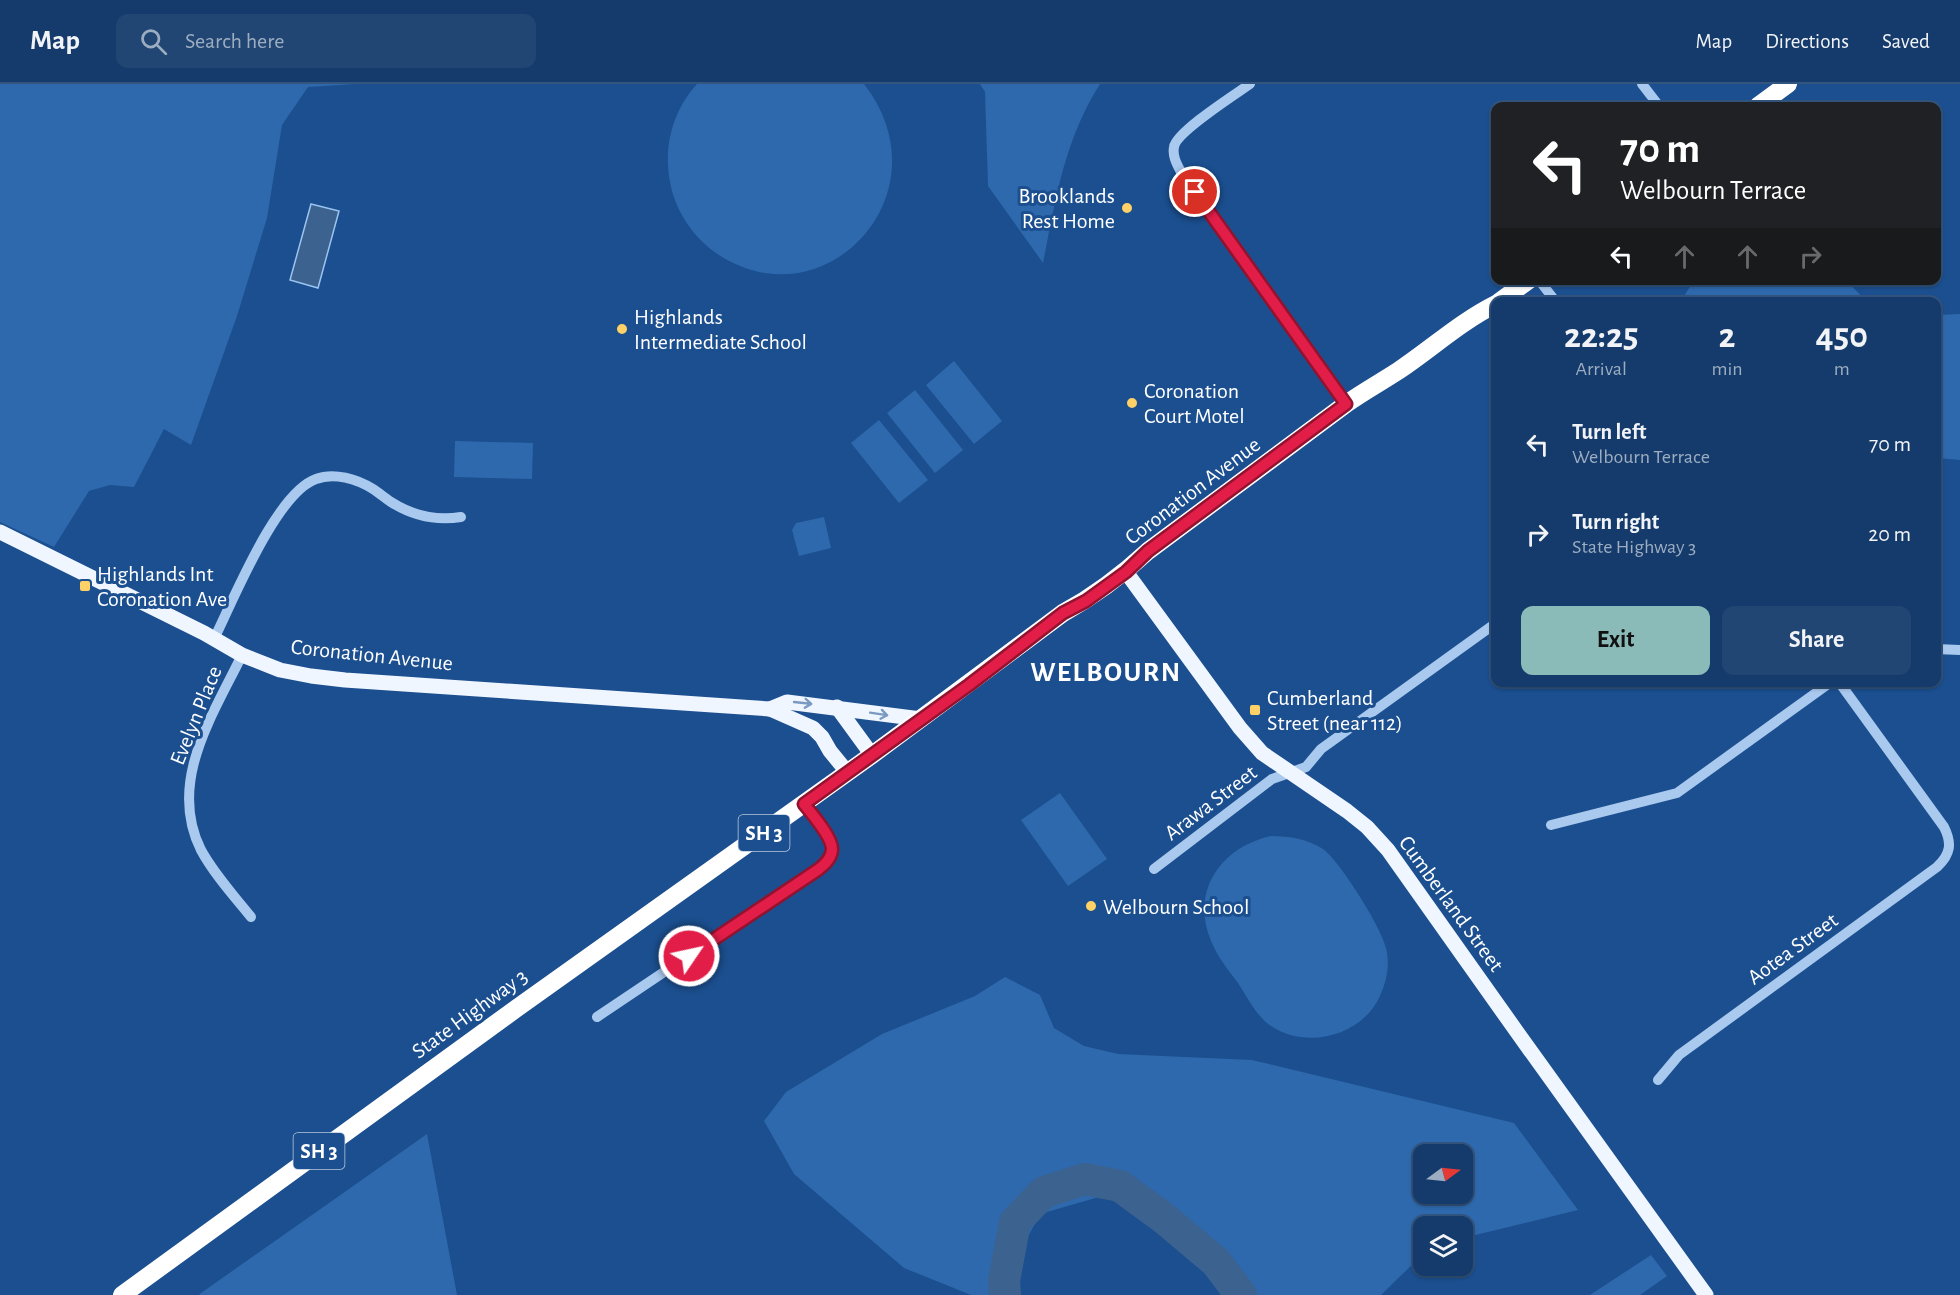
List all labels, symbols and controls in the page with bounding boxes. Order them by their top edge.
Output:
search box [116,14,536,68]
icon: search [137,25,170,58]
text: Map [30,27,80,55]
text: Search here [185,30,284,52]
text: Map [1696,31,1732,52]
text: Directions [1765,31,1849,52]
text: Saved [1882,31,1930,52]
icon: left [1521,126,1599,204]
text: 70 m [1620,128,1700,170]
pin [1169,166,1220,217]
icon: arrive [1178,175,1211,208]
text: Welbourn Terrace [1620,177,1806,204]
place label: Brooklands Rest Home [1018,185,1115,232]
marker: Brooklands Rest Home [1120,201,1134,215]
icon: left [1605,240,1638,273]
icon: ahead [1668,240,1701,273]
icon: ahead [1731,240,1764,273]
icon: right [1794,240,1827,273]
place label: Highlands Intermediate School [634,306,807,353]
text: 22:25 [1564,318,1639,354]
text: 2 [1719,318,1736,354]
text: 450 [1816,318,1868,354]
marker: Highlands Intermediate School [615,322,629,336]
text: Arrival [1576,359,1627,379]
text: min [1712,359,1743,379]
text: m [1834,359,1850,379]
place label: Coronation Court Motel [1144,380,1245,427]
marker: Coronation Court Motel [1125,396,1139,410]
text: Turn left [1572,421,1646,443]
icon: left [1521,428,1554,461]
street label: Coronation Avenue [1121,433,1264,549]
text: 70 m [1869,433,1911,455]
text: Welbourn Terrace [1572,447,1710,467]
text: Turn right [1572,511,1659,533]
icon: right [1521,518,1554,551]
text: 20 m [1868,523,1911,545]
text: State Highway 3 [1572,537,1696,557]
place label: Highlands Int Coronation Ave [97,563,227,610]
marker: Highlands Int Coronation Ave [78,579,92,593]
button: Exit [1521,606,1710,675]
button: Share [1722,606,1911,675]
street label: Coronation Avenue [290,636,454,674]
district label: WELBOURN [1030,659,1182,687]
street label: Evelyn Place [166,663,226,768]
place label: Cumberland Street (near 112) [1267,687,1403,734]
one-way arrow [792,698,812,709]
marker: Cumberland Street (near 112) [1248,703,1262,717]
one-way arrow [868,708,888,719]
street label: Arawa Street [1160,761,1261,844]
road number: SH 3 [738,815,789,851]
street label: Cumberland Street [1395,832,1508,976]
place label: Welbourn School [1103,896,1249,918]
marker: Welbourn School [1084,899,1098,913]
street label: Aotea Street [1743,909,1842,989]
position arrow [657,924,721,988]
street label: State Highway 3 [408,965,531,1063]
road number: SH 3 [294,1133,344,1169]
north arrow [1413,1144,1473,1204]
map controls [1413,1144,1473,1276]
button: layers [1413,1216,1473,1276]

